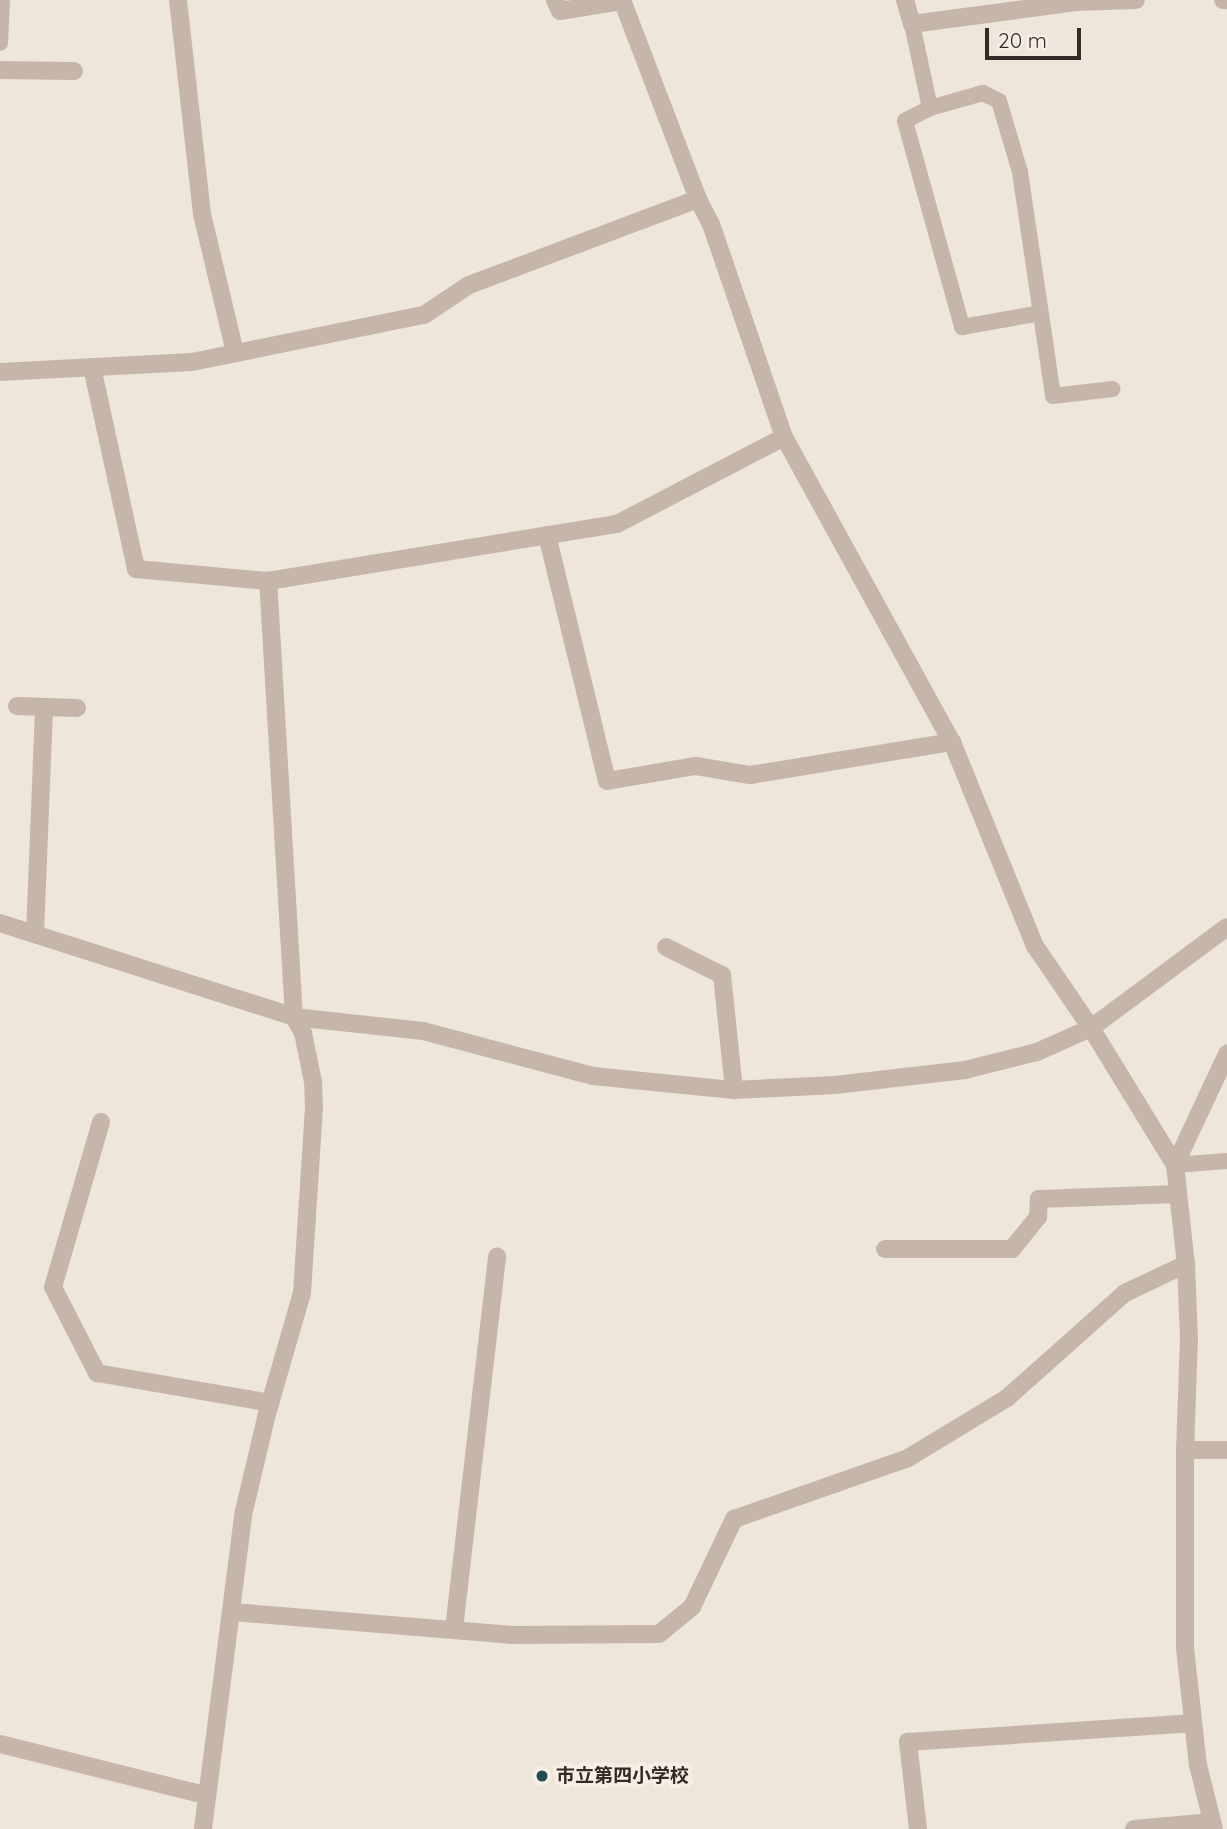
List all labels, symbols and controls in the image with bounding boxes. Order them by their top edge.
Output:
scale bar [989,14,1085,58]
text: 20 m [998,27,1047,53]
place label: 市立第四小学校 [556,1765,689,1787]
marker: 市立第四小学校 [534,1768,550,1784]

